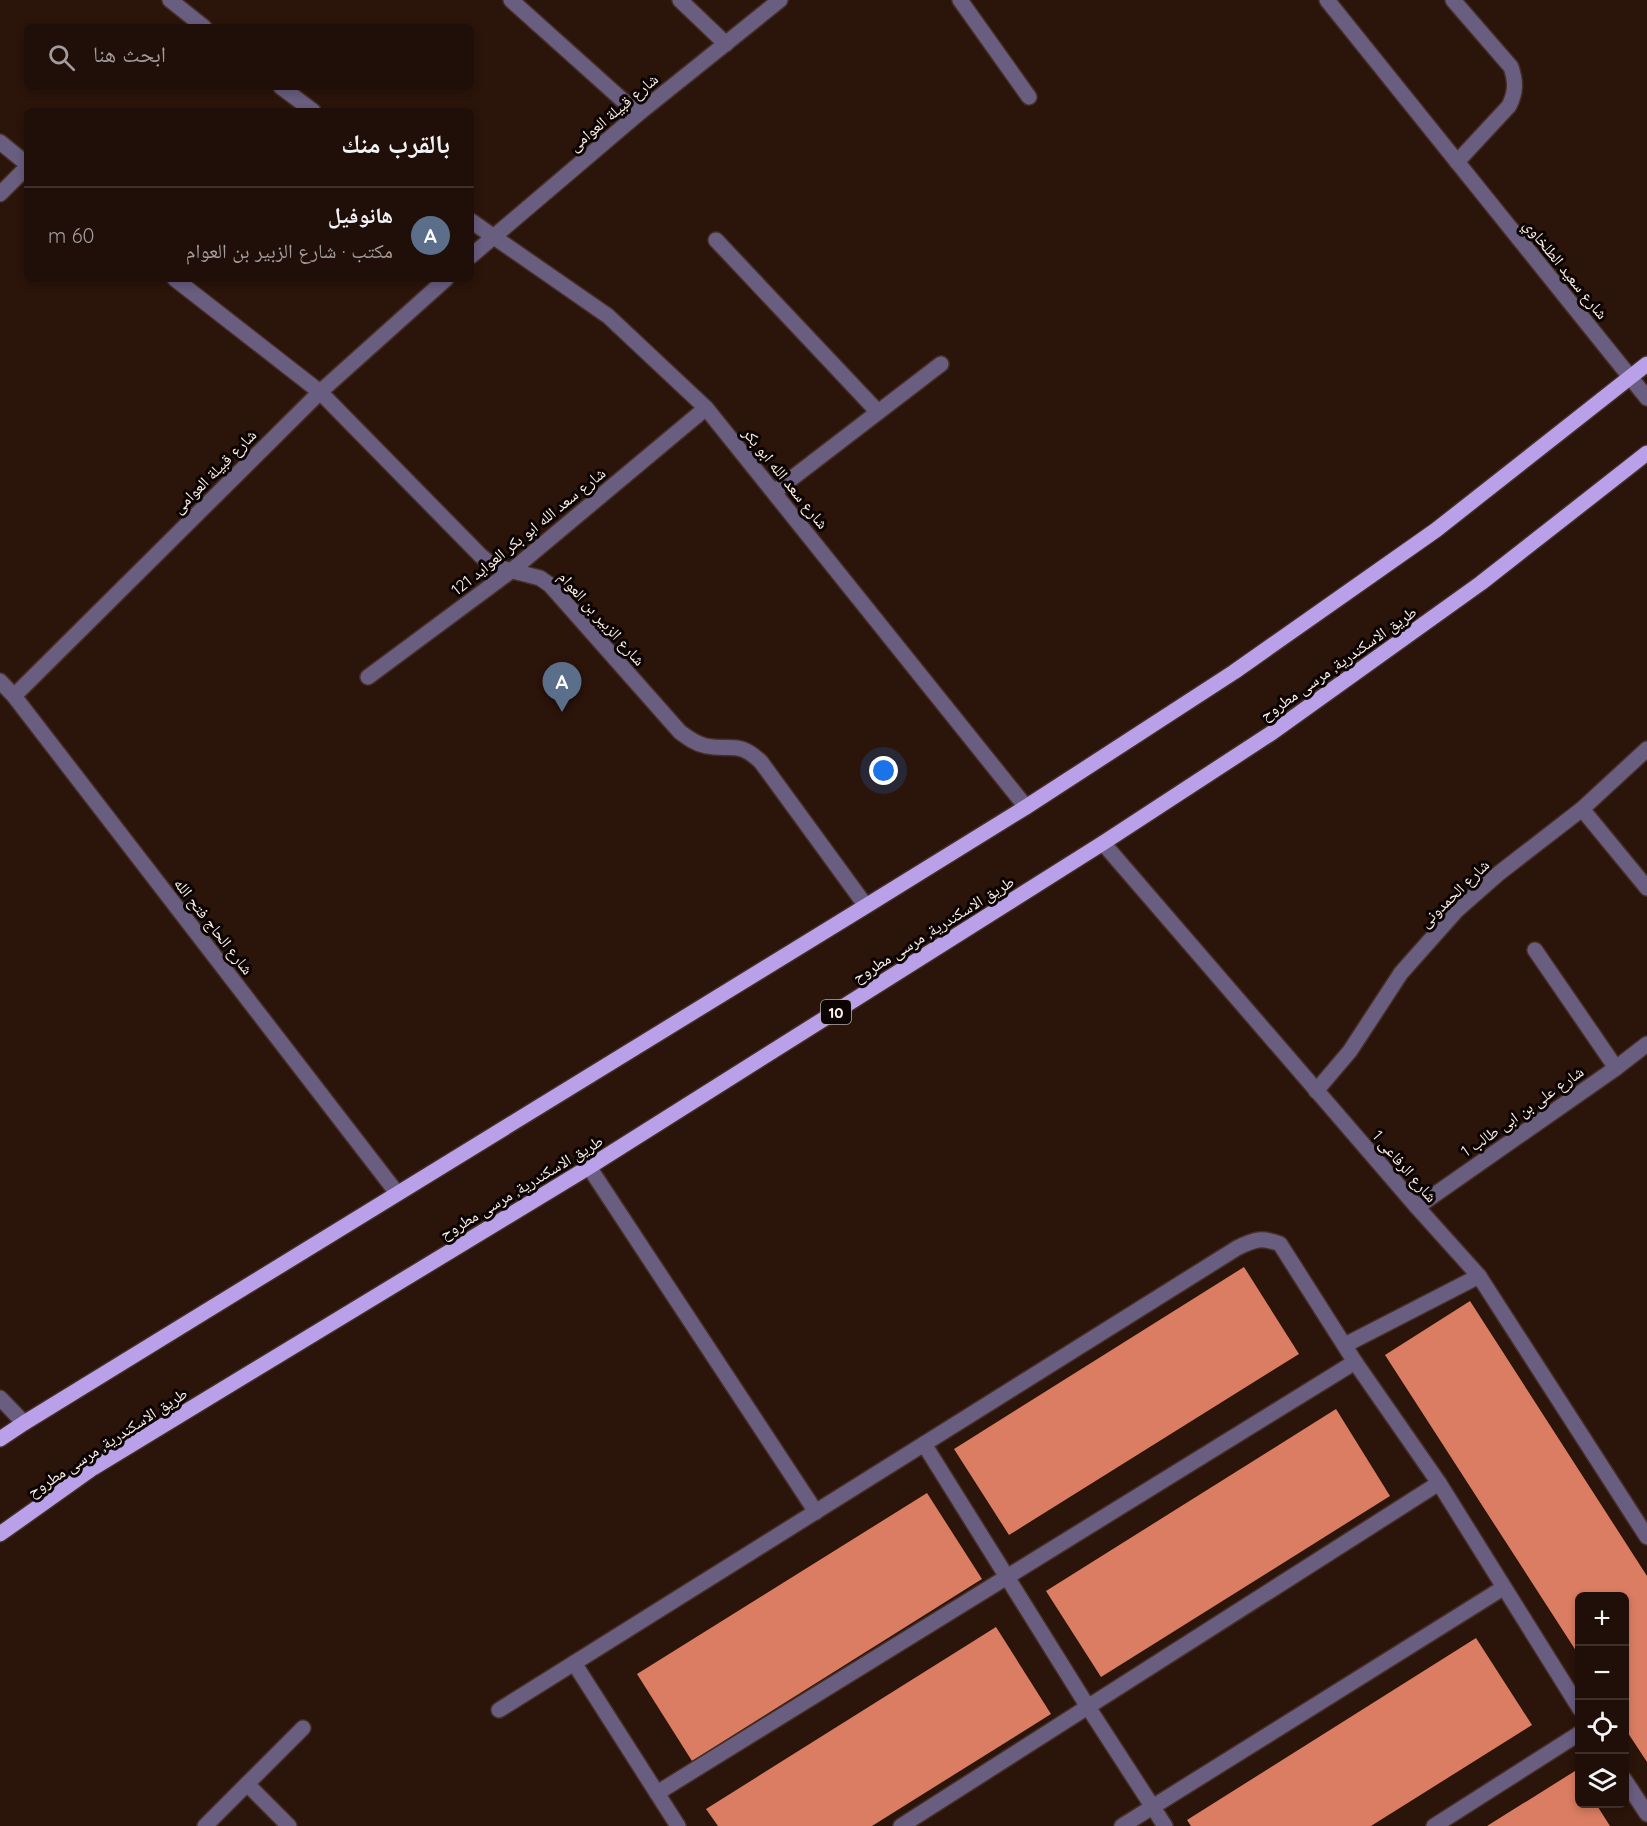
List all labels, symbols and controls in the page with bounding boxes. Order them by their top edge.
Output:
search box [24,24,474,90]
text: ابحث هنا [93,40,166,68]
icon: search [45,41,78,74]
street label: شارع قبيلة العوامى [564,69,663,156]
text: بالقرب منك [341,127,450,160]
text: هانوفيل [328,201,393,229]
street label: شارع سعيد الطلخاوي [1517,215,1612,325]
text: 60 m [48,223,94,248]
text: A [424,223,437,248]
text: مكتب · شارع الزبير بن العوام [186,238,393,263]
street label: شارع سعد الله ابو بكر [738,422,833,533]
street label: شارع قبيلة العوامى [168,425,261,518]
street label: شارع سعد الله ابو بكر العوايد 121 [447,463,610,600]
street label: شارع الزبير بن العوام [554,567,650,670]
street label: طريق الاسكندرية, مرسى مطروح [1256,601,1421,726]
pin: A [542,662,582,712]
your location [869,756,898,785]
street label: شارع الحمدونى [1415,855,1494,932]
street label: طريق الاسكندرية, مرسى مطروح [848,871,1018,988]
street label: شارع الحاج فتح الله [169,874,258,979]
road number: 10 [821,1000,851,1024]
street label: شارع على بن ابى طالب 1 [1457,1061,1588,1162]
street label: شارع الرفاعى 1 [1368,1126,1442,1207]
street label: طريق الاسكندرية, مرسى مطروح [436,1130,607,1245]
street label: طريق الاسكندرية, مرسى مطروح [23,1383,191,1502]
map controls [1575,1592,1629,1808]
button: + [1575,1592,1629,1646]
button: − [1575,1646,1629,1700]
button: locate [1575,1700,1629,1754]
button: layers [1575,1754,1629,1808]

